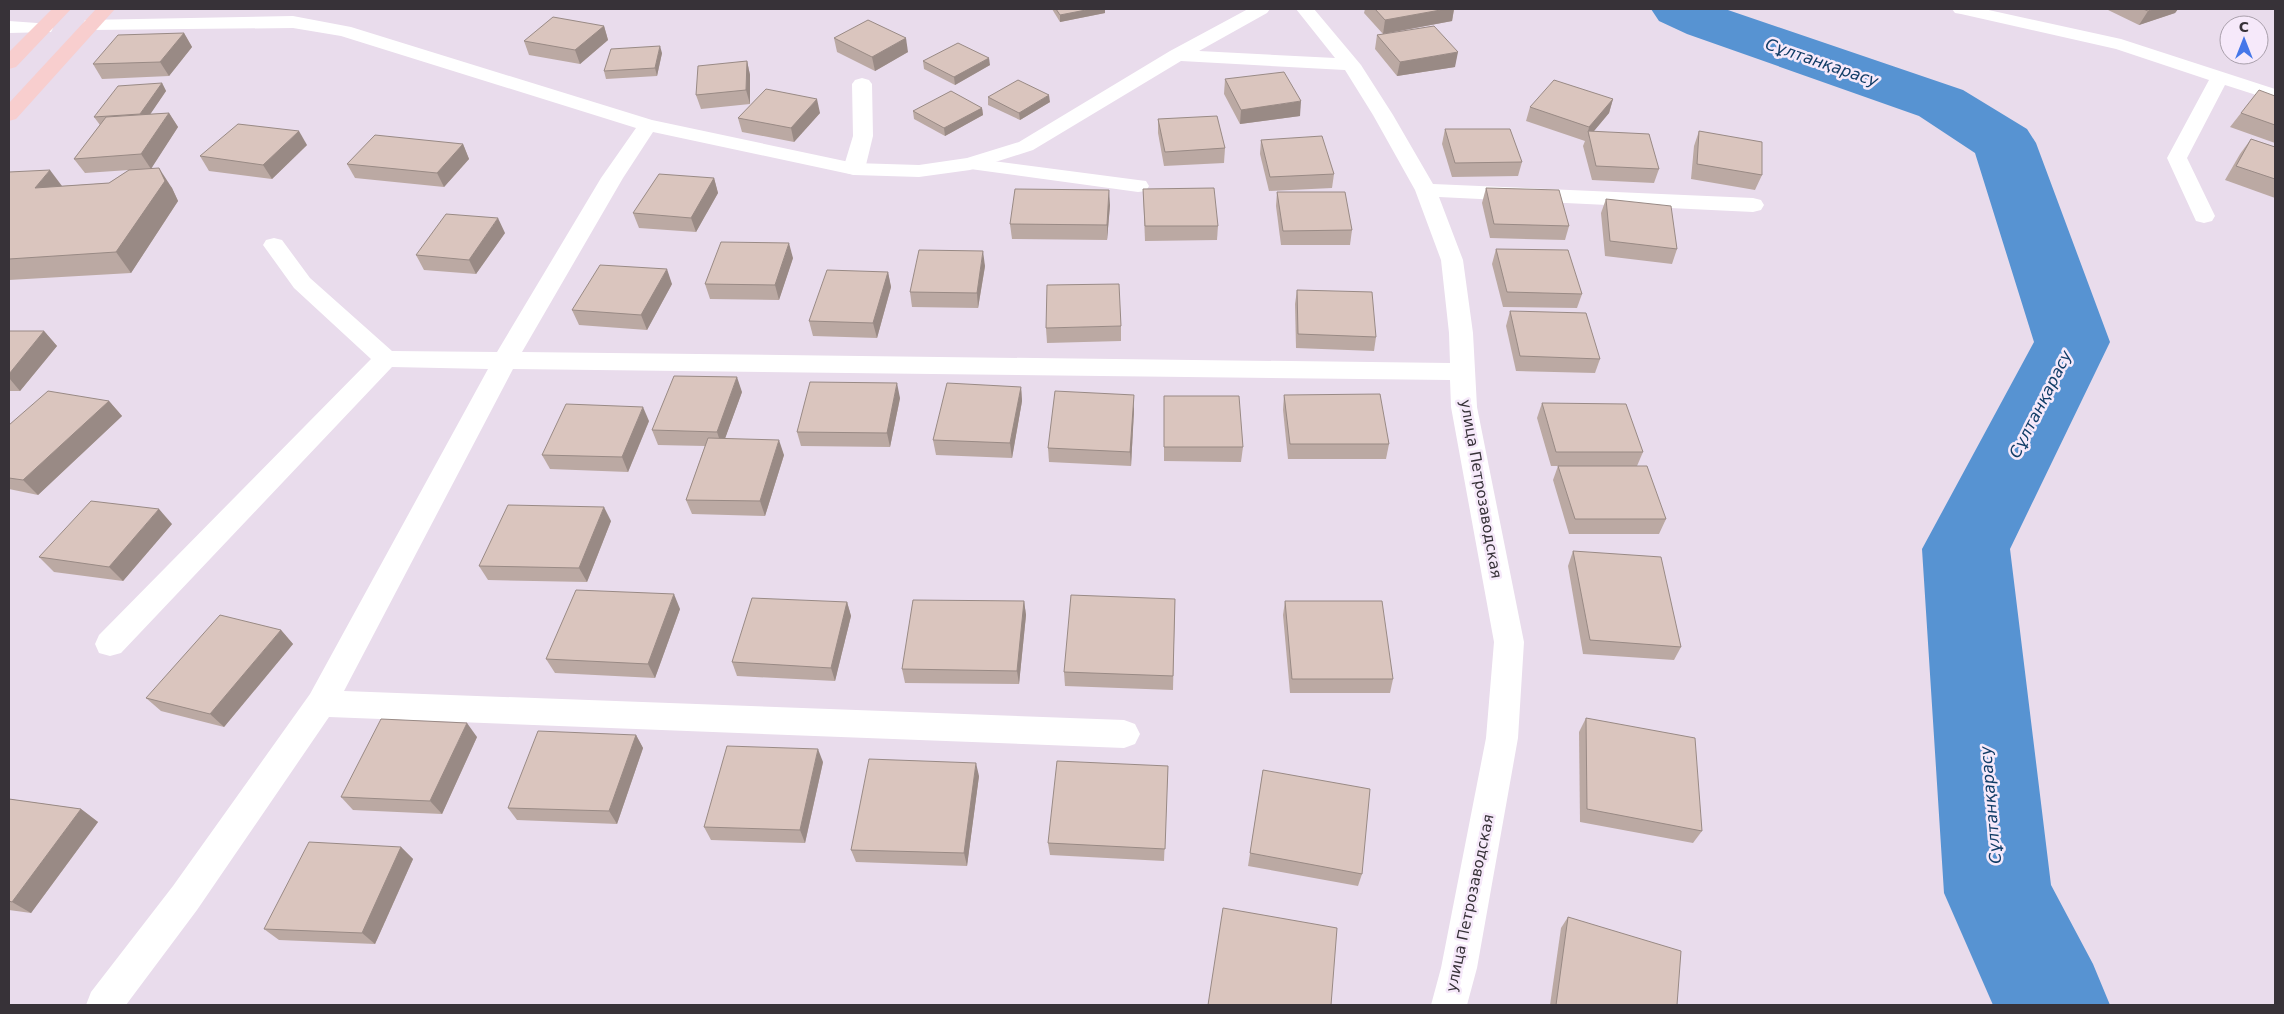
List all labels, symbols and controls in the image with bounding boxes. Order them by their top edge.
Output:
north arrow [2219,15,2269,65]
text: С [2239,19,2249,35]
water label: Сұлтанқарасу [1763,34,1881,91]
water label: Сұлтанқарасу [2005,347,2076,461]
street label: улица Петрозаводская [1456,398,1506,580]
water label: Сұлтанқарасу [1976,745,2005,865]
street label: улица Петрозаводская [1442,812,1498,994]

